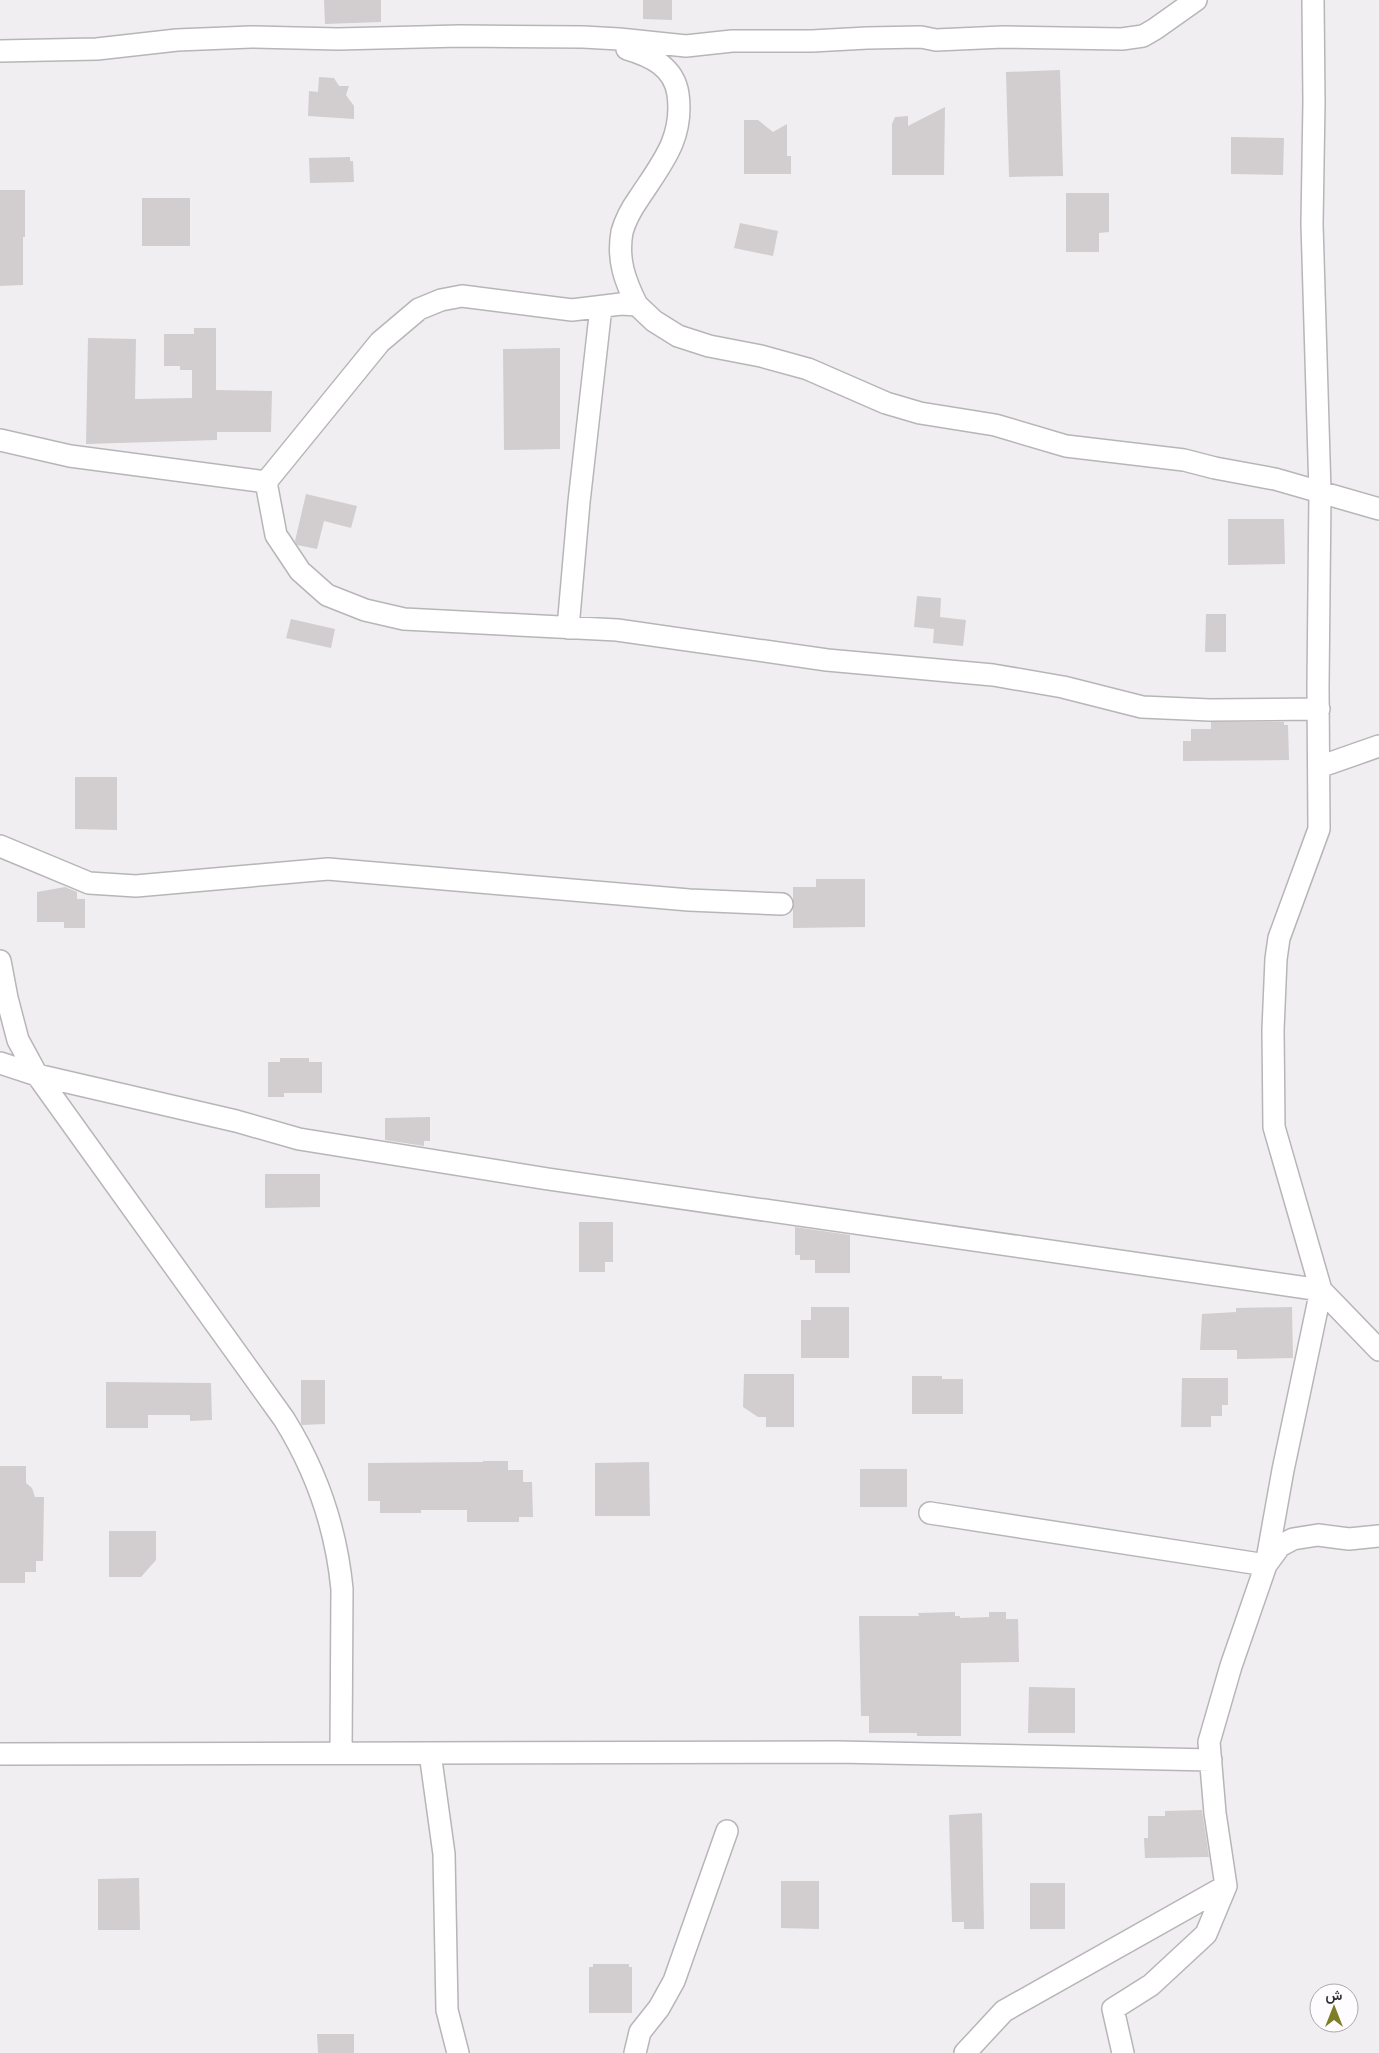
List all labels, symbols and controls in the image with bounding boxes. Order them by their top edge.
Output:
north arrow [1309,1983,1359,2033]
text: ش [1326,1986,1343,2004]

